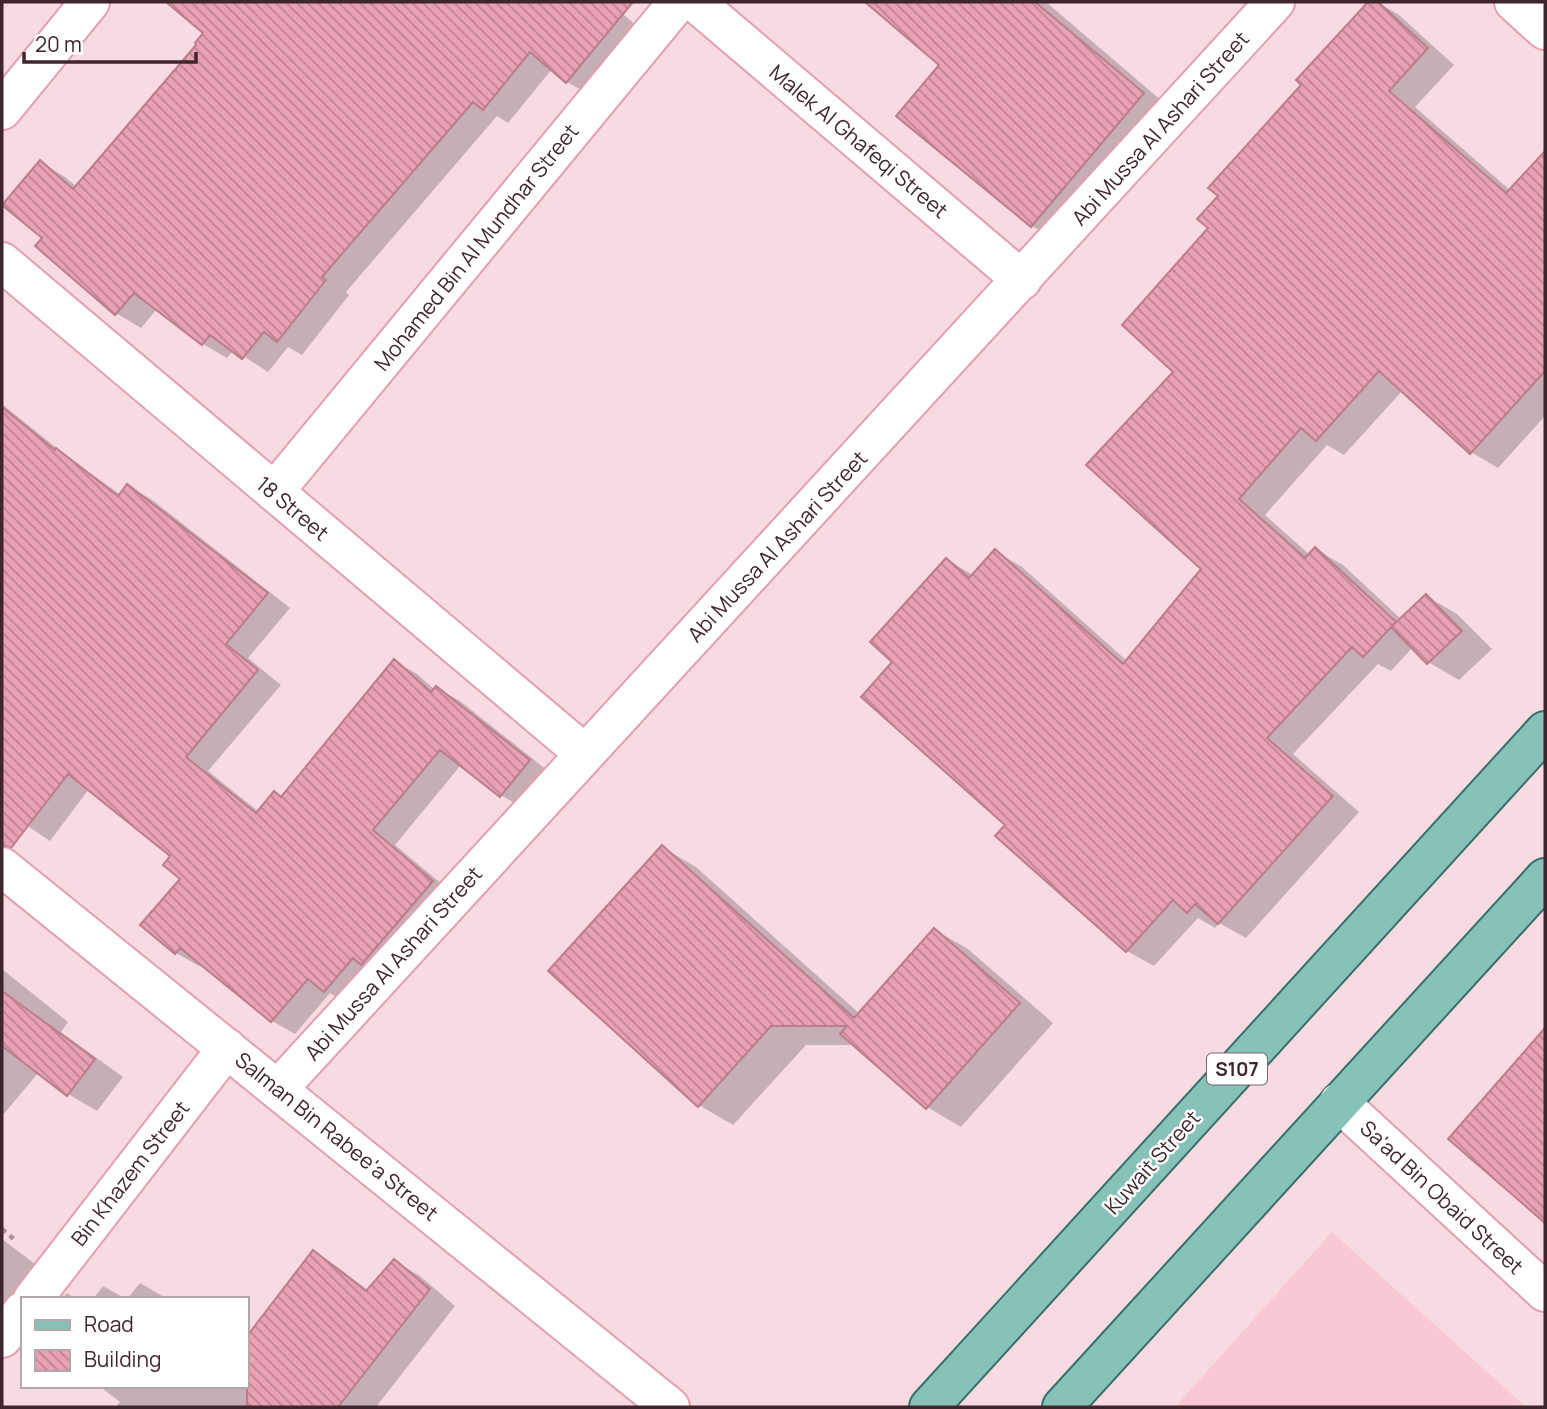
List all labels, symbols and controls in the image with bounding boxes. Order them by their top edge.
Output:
scale bar [24,21,196,65]
street label: Abi Mussa Al Ashari Street [1065,25,1255,231]
text: 20 m [35,30,82,58]
street label: Malek Al Ghafeqi Street [764,58,954,224]
street label: Mohamed Bin Al Mundhar Street [367,118,585,376]
street label: Abi Mussa Al Ashari Street [681,444,873,648]
street label: 18 Street [251,470,335,546]
street label: Abi Mussa Al Ashari Street [298,860,488,1066]
street label: Salman Bin Rabee'a Street [230,1045,444,1227]
road number: S107 [1207,1054,1267,1084]
street label: Bin Khazem Street [64,1095,196,1251]
street label: Kuwait Street [1098,1104,1206,1220]
street label: Sa'ad Bin Obaid Street [1354,1114,1530,1280]
legend [21,1297,248,1388]
text: Road [84,1310,134,1338]
text: Building [84,1345,161,1373]

